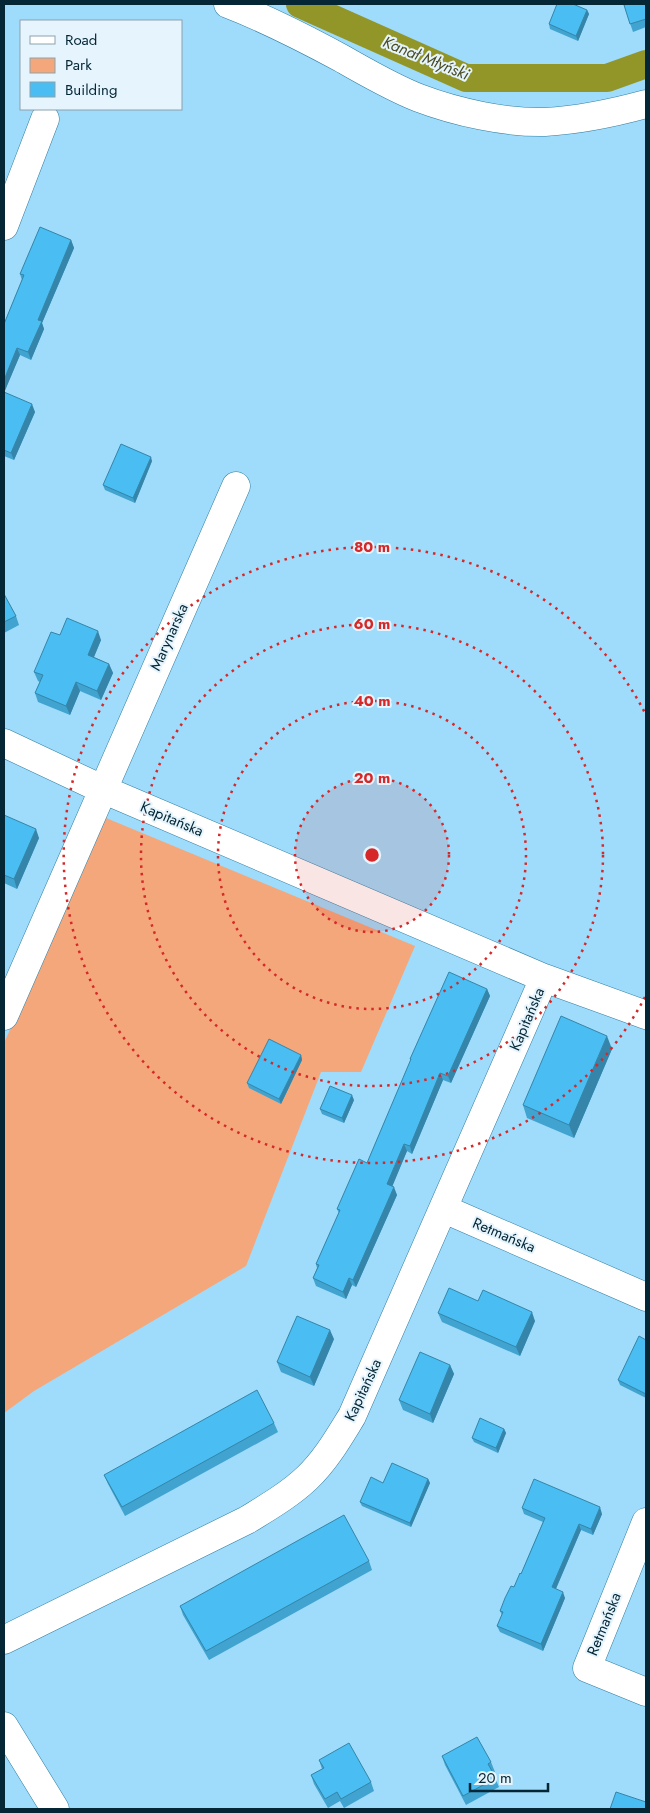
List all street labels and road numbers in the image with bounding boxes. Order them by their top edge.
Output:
street label: Marynarska [144,600,194,674]
street label: Kapitańska [137,796,207,842]
street label: Kapitańska [504,984,550,1054]
street label: Retmańska [469,1212,539,1258]
street label: Kapitańska [339,1355,387,1425]
street label: Retmańska [581,1589,627,1659]

